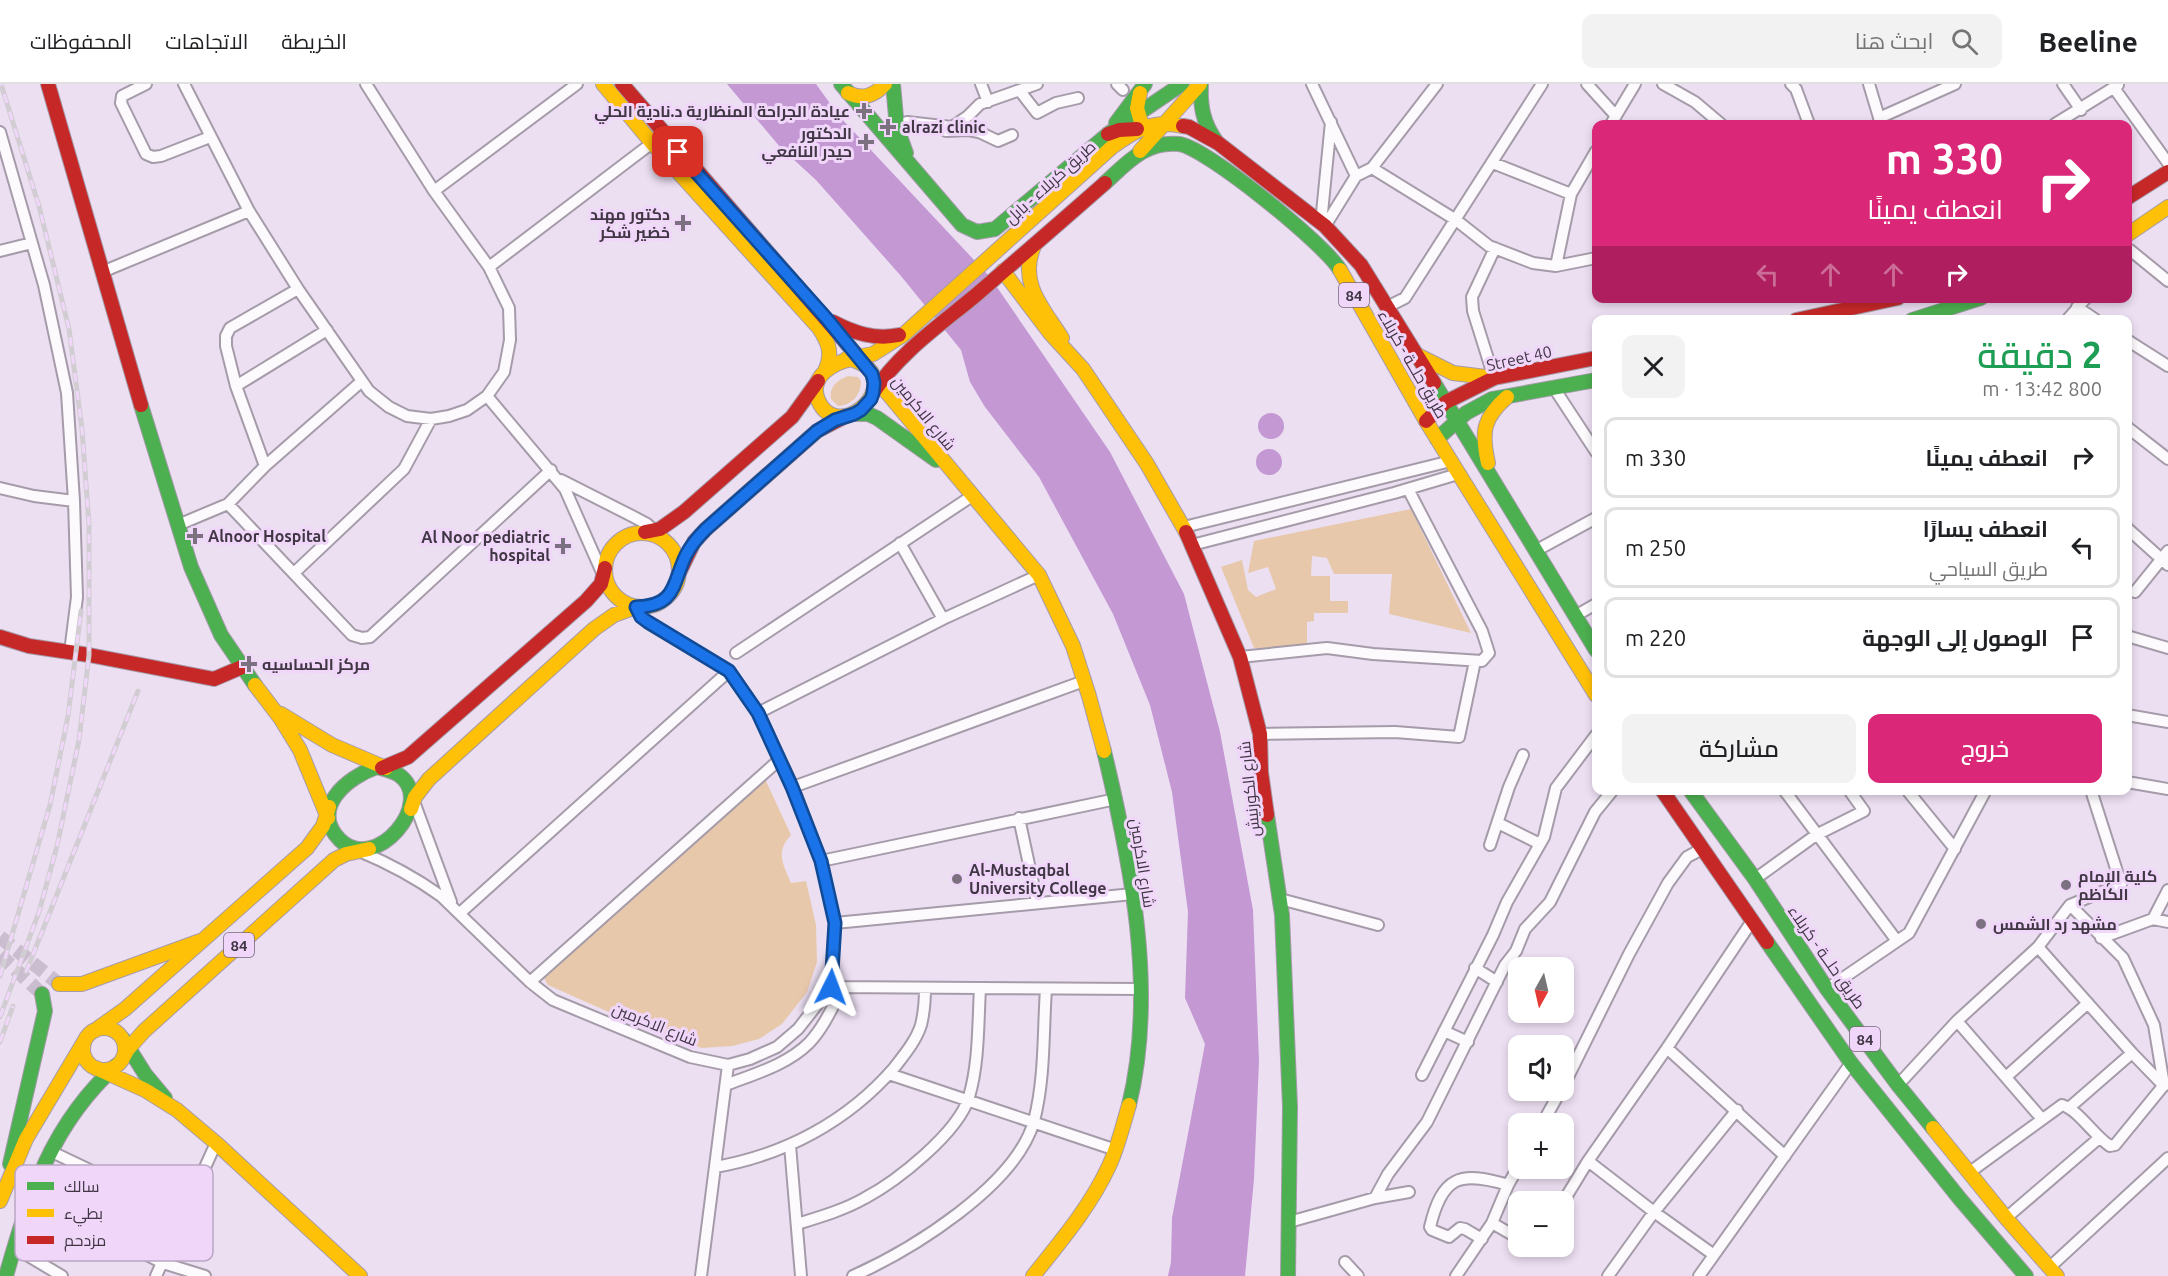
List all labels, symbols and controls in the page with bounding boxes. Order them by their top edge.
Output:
search box [1582,14,2002,68]
icon: search [1948,25,1981,58]
text: Beeline [2038,26,2138,57]
text: ابحث هنا [1855,28,1933,53]
text: المحفوظات [30,29,132,53]
text: الاتجاهات [165,29,248,53]
text: الخريطة [281,29,347,53]
place label: عيادة الجراحة المنظارية د.نادية الحلي [594,102,850,124]
marker: عيادة الجراحة المنظارية د.نادية الحلي [855,102,873,120]
marker: alrazi clinic [879,118,897,136]
place label: alrazi clinic [902,118,986,136]
place label: الدكتور حيدر النافعي [762,124,852,164]
pin [652,126,703,177]
marker: الدكتور حيدر النافعي [857,133,875,151]
icon: arrive [661,135,694,168]
text: 330 m [1886,135,2003,182]
street label: طريق كربلاء - بابل [1001,137,1100,229]
icon: right [2024,144,2102,222]
text: انعطف يمينًا [1867,194,2003,224]
place label: دكتور مهند خضير شكر [590,205,670,242]
marker: دكتور مهند خضير شكر [674,214,692,232]
icon: left [1751,258,1784,291]
icon: ahead [1814,258,1847,291]
icon: ahead [1877,258,1910,291]
icon: right [1940,258,1973,291]
road number: 84 [1339,283,1369,307]
street label: طريق حلــة - كربلاء [1373,307,1451,422]
text: 2 دقيقة [1977,334,2102,375]
button: close [1622,335,1685,398]
street label: Street 40 [1485,342,1553,374]
street label: شارع الاكرمين [886,372,959,456]
text: 800 m · 13:42 [1982,377,2102,400]
icon: right [2066,441,2099,474]
text: 330 m [1625,445,1686,470]
text: انعطف يمينًا [1926,445,2048,470]
text: انعطف يسارًا [1923,516,2048,541]
marker: Alnoor Hospital [186,527,204,545]
place label: Alnoor Hospital [208,527,326,545]
place label: Al Noor pediatric hospital [421,528,550,564]
icon: left [2066,531,2099,564]
text: 250 m [1625,535,1686,560]
marker: Al Noor pediatric hospital [554,537,572,555]
text: طريق السياحي [1929,557,2048,580]
icon: arrive [2066,621,2099,654]
text: 220 m [1625,625,1686,650]
text: الوصول إلى الوجهة [1862,625,2048,650]
marker: مركز الحساسيه [240,655,258,673]
place label: مركز الحساسيه [262,655,370,674]
button: مشاركة [1622,714,1856,783]
button: خروج [1868,714,2102,783]
street label: شارع الكورنيش [1235,740,1266,838]
street label: شارع الاكرمين [1124,817,1159,909]
place label: Al-Mustaqbal University College [969,861,1107,897]
place label: كلية الإمام الكاظم [2078,867,2157,906]
marker: Al-Mustaqbal University College [950,872,964,886]
marker: كلية الإمام الكاظم [2059,878,2073,892]
street label: طريق حلــة - كربلاء [1783,902,1869,1013]
place label: مشهد رد الشمس [1993,915,2117,934]
marker: مشهد رد الشمس [1974,917,1988,931]
road number: 84 [224,933,254,957]
position arrow [799,955,863,1019]
north arrow [1508,957,1574,1023]
map controls [1508,957,1574,1257]
street label: شارع الاكرمين [609,999,700,1052]
road number: 84 [1850,1027,1880,1051]
button: sound [1508,1035,1574,1101]
button: + [1508,1113,1574,1179]
legend [15,1165,213,1261]
text: سالك [64,1177,99,1195]
button: − [1508,1191,1574,1257]
text: بطيء [64,1204,103,1227]
text: مزدحم [64,1231,106,1252]

